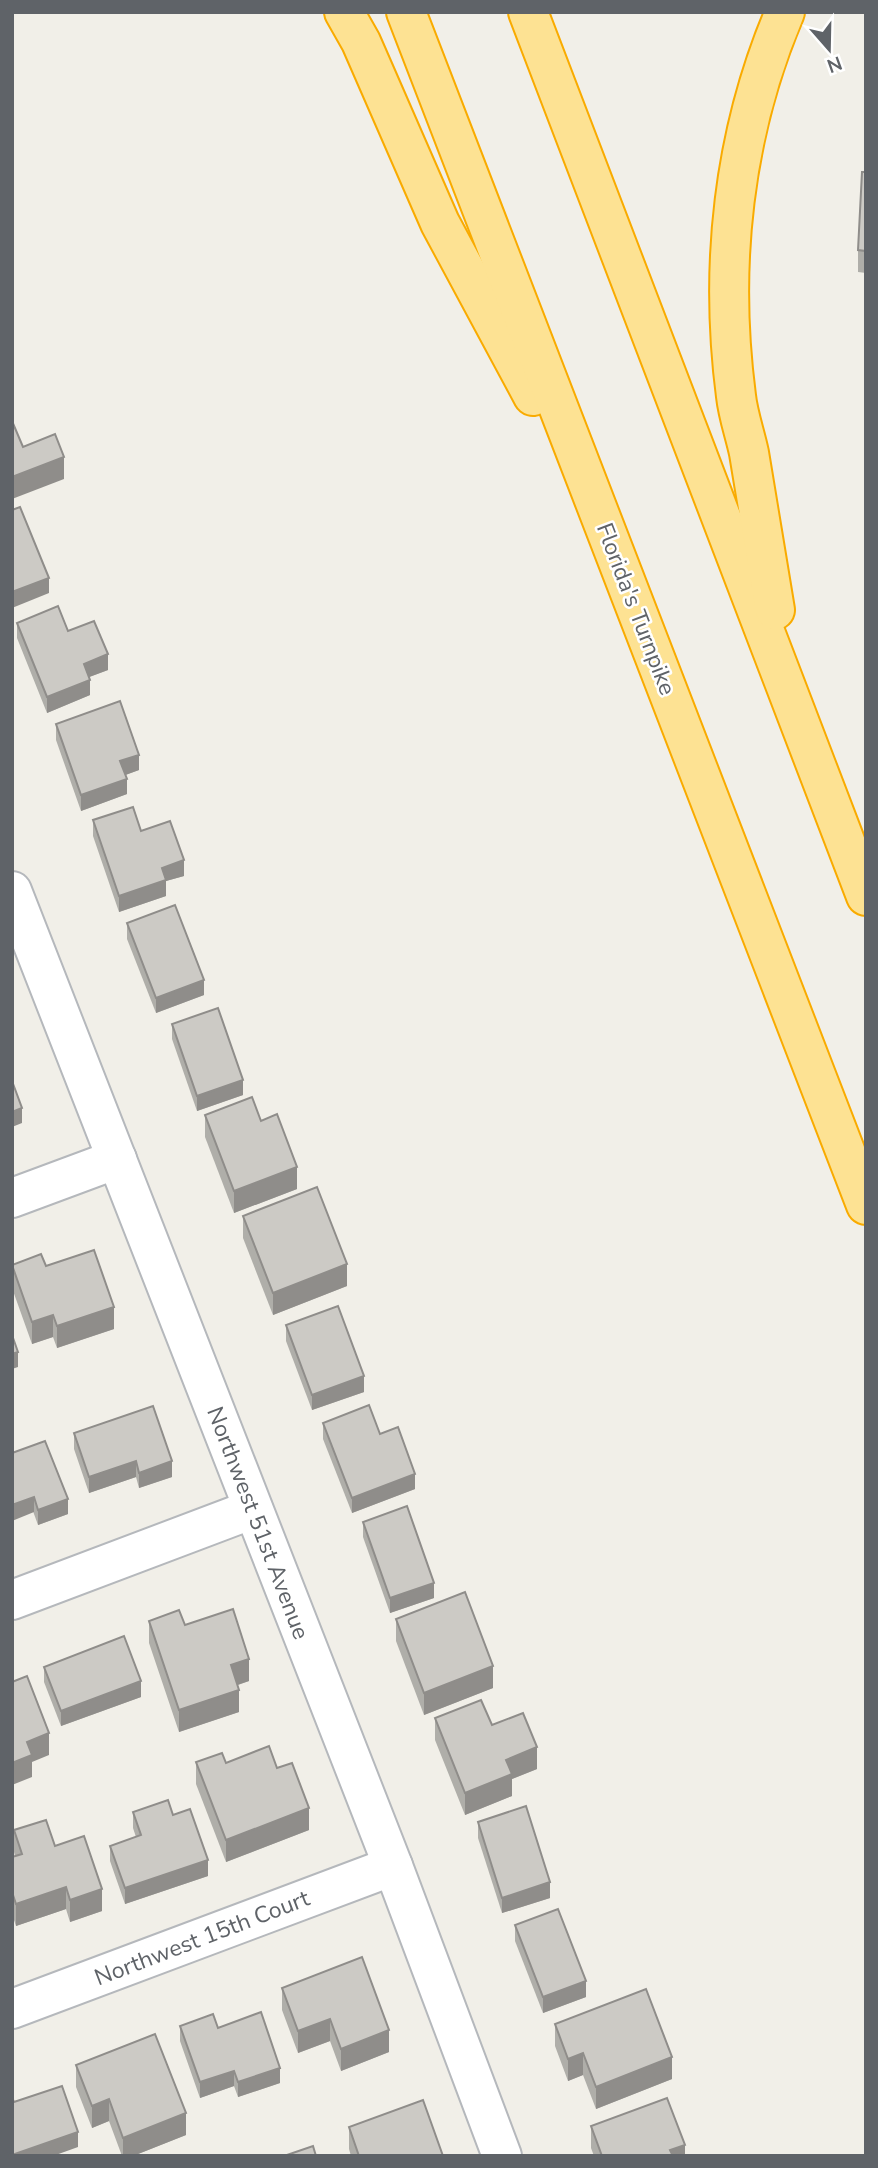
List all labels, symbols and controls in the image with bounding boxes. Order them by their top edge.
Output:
north arrow [794,14,864,84]
text: N [823,49,846,79]
street label: Florida's Turnpike [589,519,683,699]
street label: Northwest 51st Avenue [199,1402,317,1644]
street label: Northwest 15th Court [90,1882,315,1993]

